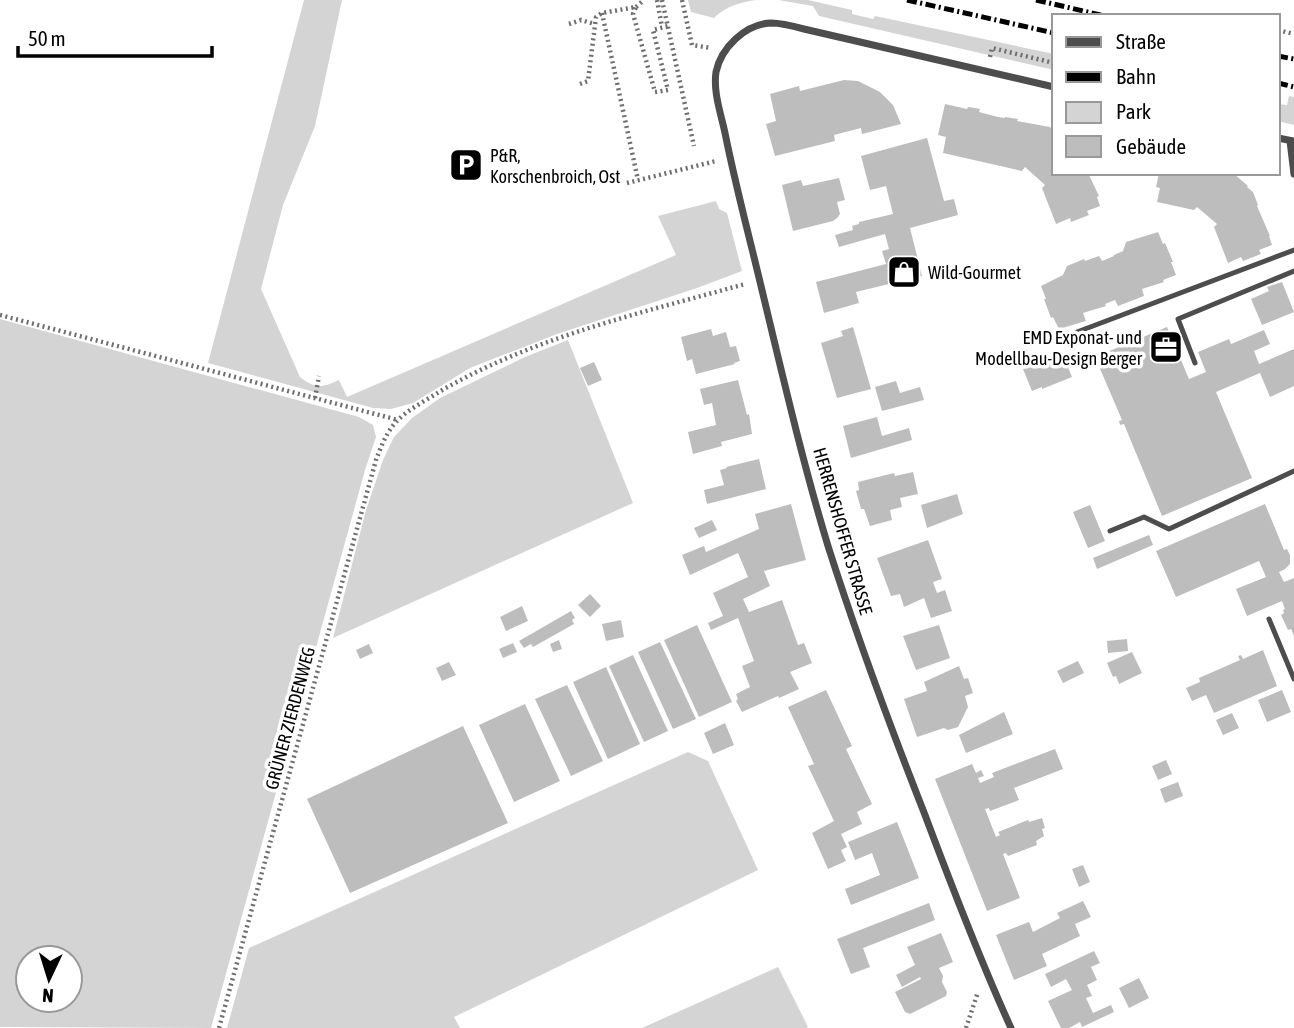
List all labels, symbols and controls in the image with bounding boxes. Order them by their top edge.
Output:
scale bar [18,14,212,58]
legend [1052,14,1280,175]
text: 50 m [28,26,66,50]
text: Straße [1116,29,1166,53]
text: Bahn [1116,64,1156,88]
text: Park [1116,99,1151,123]
text: Gebäude [1116,134,1186,158]
place label: P&R, Korschenbroich, Ost [490,145,620,187]
parking icon: P&R, Korschenbroich, Ost [447,146,485,184]
shop icon: Wild-Gourmet [885,253,923,291]
place label: Wild-Gourmet [928,262,1021,283]
place label: EMD Exponat- und Modellbau-Design Berger [975,327,1143,369]
office icon: EMD Exponat- und Modellbau-Design Berger [1147,328,1185,366]
street label: HERRENSHOFFER STRASSE [809,445,877,617]
street label: GRÜNER ZIERDENWEG [261,644,319,792]
north arrow [14,944,84,1014]
text: N [41,985,54,1007]

